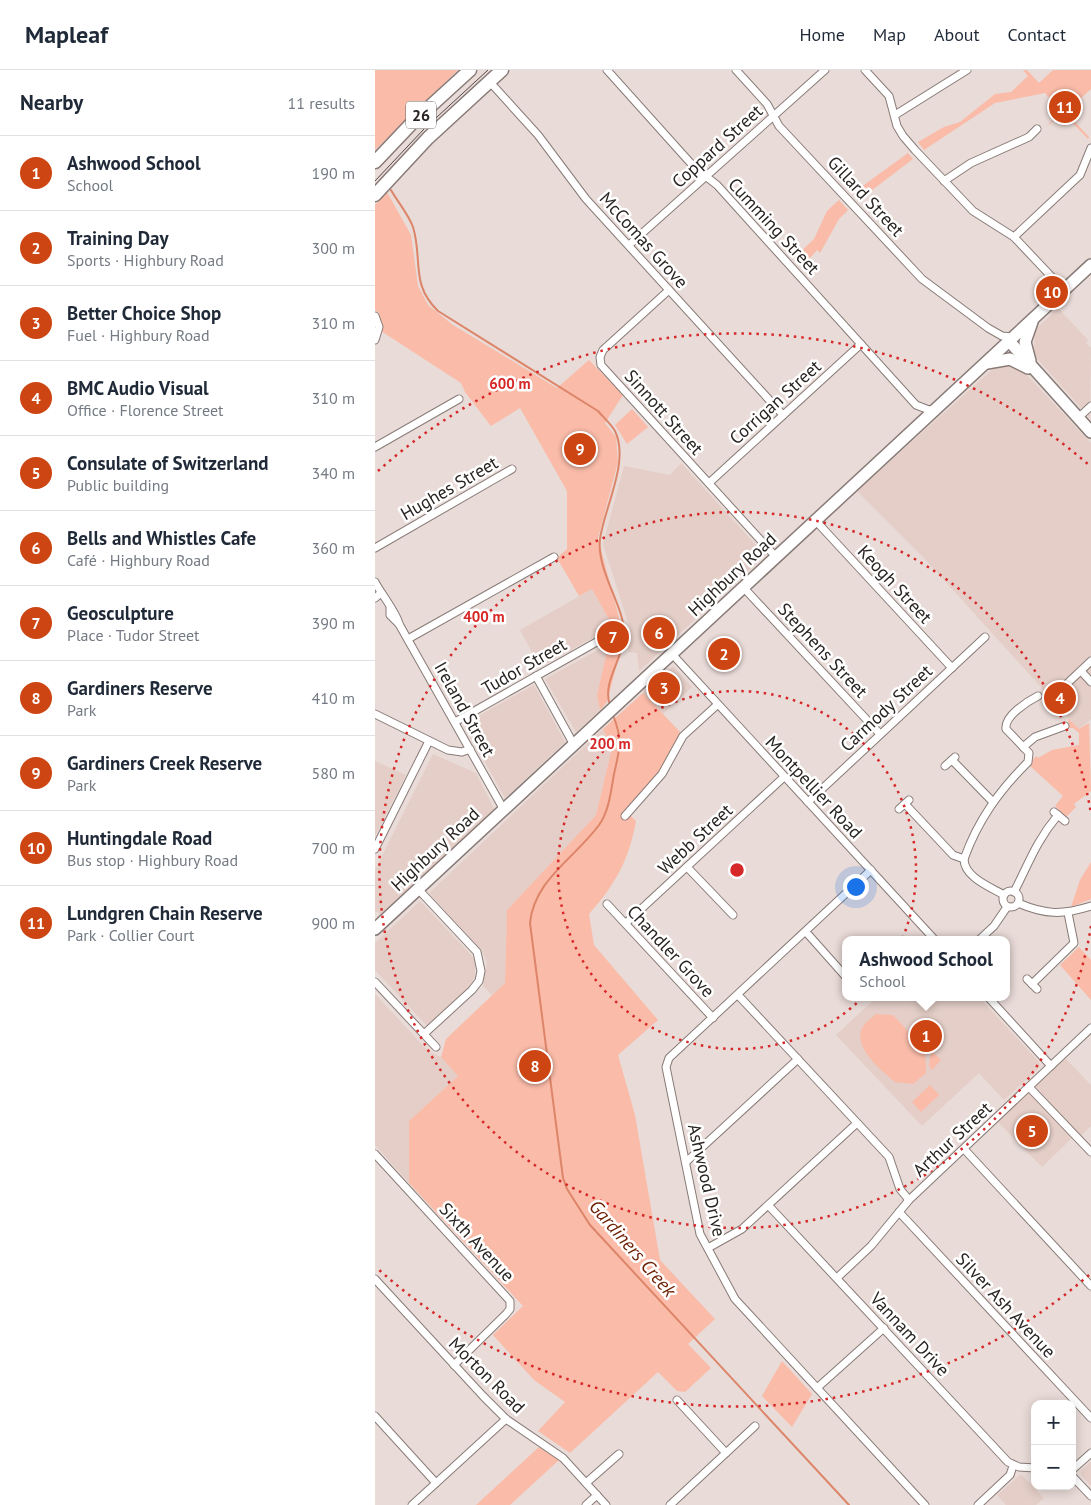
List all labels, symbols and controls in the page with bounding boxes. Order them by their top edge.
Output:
text: Mapleaf [25,19,108,50]
text: Home [799,23,845,46]
text: Map [873,23,906,46]
text: About [934,23,980,46]
text: Contact [1008,23,1066,46]
pin: 11 [1049,88,1081,126]
text: Nearby [20,89,83,116]
text: 11 results [288,93,355,113]
street label: Coppard Street [667,99,767,193]
road number: 26 [406,102,436,128]
text: Ashwood School [67,151,201,175]
street label: Gillard Street [823,151,909,241]
text: 1 [31,163,41,183]
text: 190 m [312,163,355,183]
street label: Cumming Street [723,173,825,279]
text: School [67,175,113,195]
street label: McComas Grove [595,187,693,293]
text: Training Day [67,226,169,250]
text: 2 [31,238,41,258]
text: 300 m [312,238,355,258]
text: Sports · Highbury Road [67,250,224,270]
pin: 10 [1036,273,1068,311]
text: Better Choice Shop [67,301,221,325]
text: 3 [31,313,41,333]
text: 310 m [312,313,355,333]
text: Fuel · Highbury Road [67,325,210,345]
street label: Corrigan Street [724,355,826,449]
street label: Sinnott Street [620,365,708,459]
text: 600 m [489,374,531,393]
text: BMC Audio Visual [67,376,209,400]
text: 4 [31,388,41,408]
text: 310 m [312,388,355,408]
text: Office · Florence Street [67,400,223,420]
pin: 9 [564,430,596,468]
text: Consulate of Switzerland [67,451,269,475]
street label: Hughes Street [396,451,502,525]
text: 5 [31,463,41,483]
text: 340 m [312,463,355,483]
text: Public building [67,475,169,495]
text: Bells and Whistles Cafe [67,526,256,550]
street label: Highbury Road [683,527,781,621]
text: 6 [31,538,41,558]
text: 360 m [312,538,355,558]
street label: Keogh Street [853,540,937,628]
text: Café · Highbury Road [67,550,210,570]
street label: Stephens Street [773,598,873,702]
text: Geosculpture [67,601,174,625]
text: 400 m [463,607,505,626]
text: 7 [31,613,41,633]
text: 390 m [312,613,355,633]
pin: 6 [643,614,675,652]
pin: 7 [597,618,629,656]
text: Place · Tudor Street [67,625,199,645]
street label: Tudor Street [478,633,570,699]
pin: 2 [708,635,740,673]
street label: Ireland Street [429,658,501,760]
street label: Carmody Street [835,660,937,756]
pin: 3 [648,669,680,707]
text: Gardiners Reserve [67,676,213,700]
pin: 4 [1044,679,1076,717]
text: 8 [31,688,41,708]
text: 410 m [312,688,355,708]
text: Park [67,700,96,720]
street label: Montpellier Road [760,731,868,843]
text: 200 m [589,734,631,753]
text: Gardiners Creek Reserve [67,751,262,775]
text: 9 [31,763,41,783]
text: 580 m [312,763,355,783]
text: Park [67,775,96,795]
street label: Webb Street [653,799,737,879]
street label: Highbury Road [386,802,484,896]
text: Huntingdale Road [67,826,212,850]
text: 10 [27,838,45,858]
text: 700 m [312,838,355,858]
text: Bus stop · Highbury Road [67,850,238,870]
centre of rings [728,861,746,879]
your location [843,874,869,900]
street label: Chandler Grove [622,900,720,1002]
text: Lundgren Chain Reserve [67,901,263,925]
text: 11 [27,913,45,933]
text: 900 m [312,913,355,933]
text: Park · Collier Court [67,925,195,945]
popup [842,936,1010,1001]
text: Ashwood School [859,947,993,971]
text: School [859,971,906,991]
pin: 1 [910,1017,942,1055]
pin: 8 [519,1047,551,1085]
street label: Arthur Street [908,1097,996,1181]
pin: 5 [1016,1112,1048,1150]
street label: Ashwood Drive [683,1121,731,1239]
water label: Gardiners Creek [584,1195,683,1303]
street label: Sixth Avenue [434,1198,520,1286]
street label: Silver Ash Avenue [951,1247,1061,1363]
street label: Vannam Drive [865,1286,955,1381]
street label: Morton Road [444,1332,530,1418]
map controls [1031,1400,1076,1490]
button: + [1031,1400,1076,1445]
button: − [1031,1445,1076,1490]

